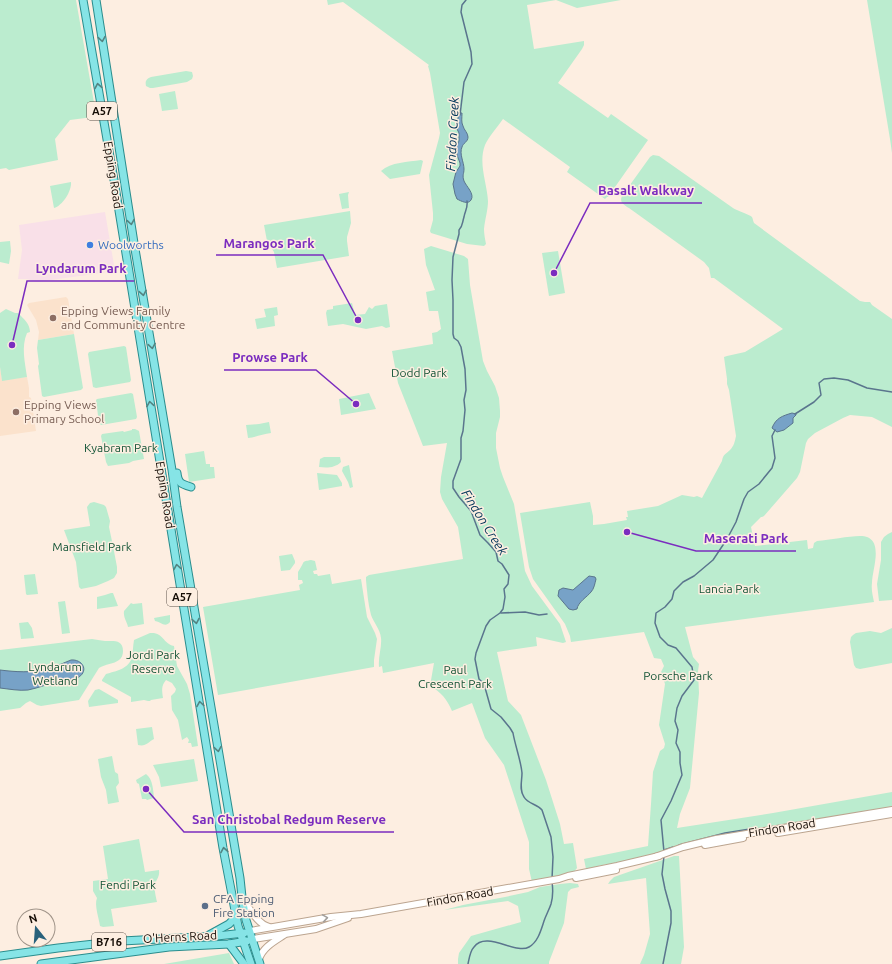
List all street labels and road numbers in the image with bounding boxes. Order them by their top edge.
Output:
road number: A57 [87,102,117,120]
street label: Epping Road [102,140,125,209]
street label: Epping Road [154,460,177,529]
road number: A57 [167,588,197,606]
street label: Findon Road [748,816,816,839]
street label: Findon Road [426,884,494,909]
street label: O'Herns Road [143,928,217,945]
road number: B716 [92,933,126,951]

